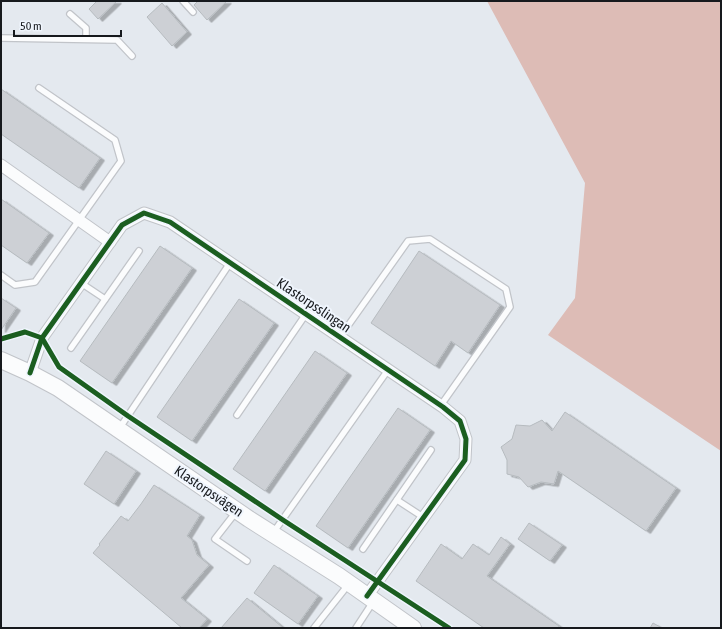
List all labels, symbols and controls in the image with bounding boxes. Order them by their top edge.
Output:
scale bar [14,12,121,38]
text: 50 m [20,19,42,33]
street label: Klastorpsslingan [274,274,354,336]
street label: Klastorpsvägen [172,462,246,520]

